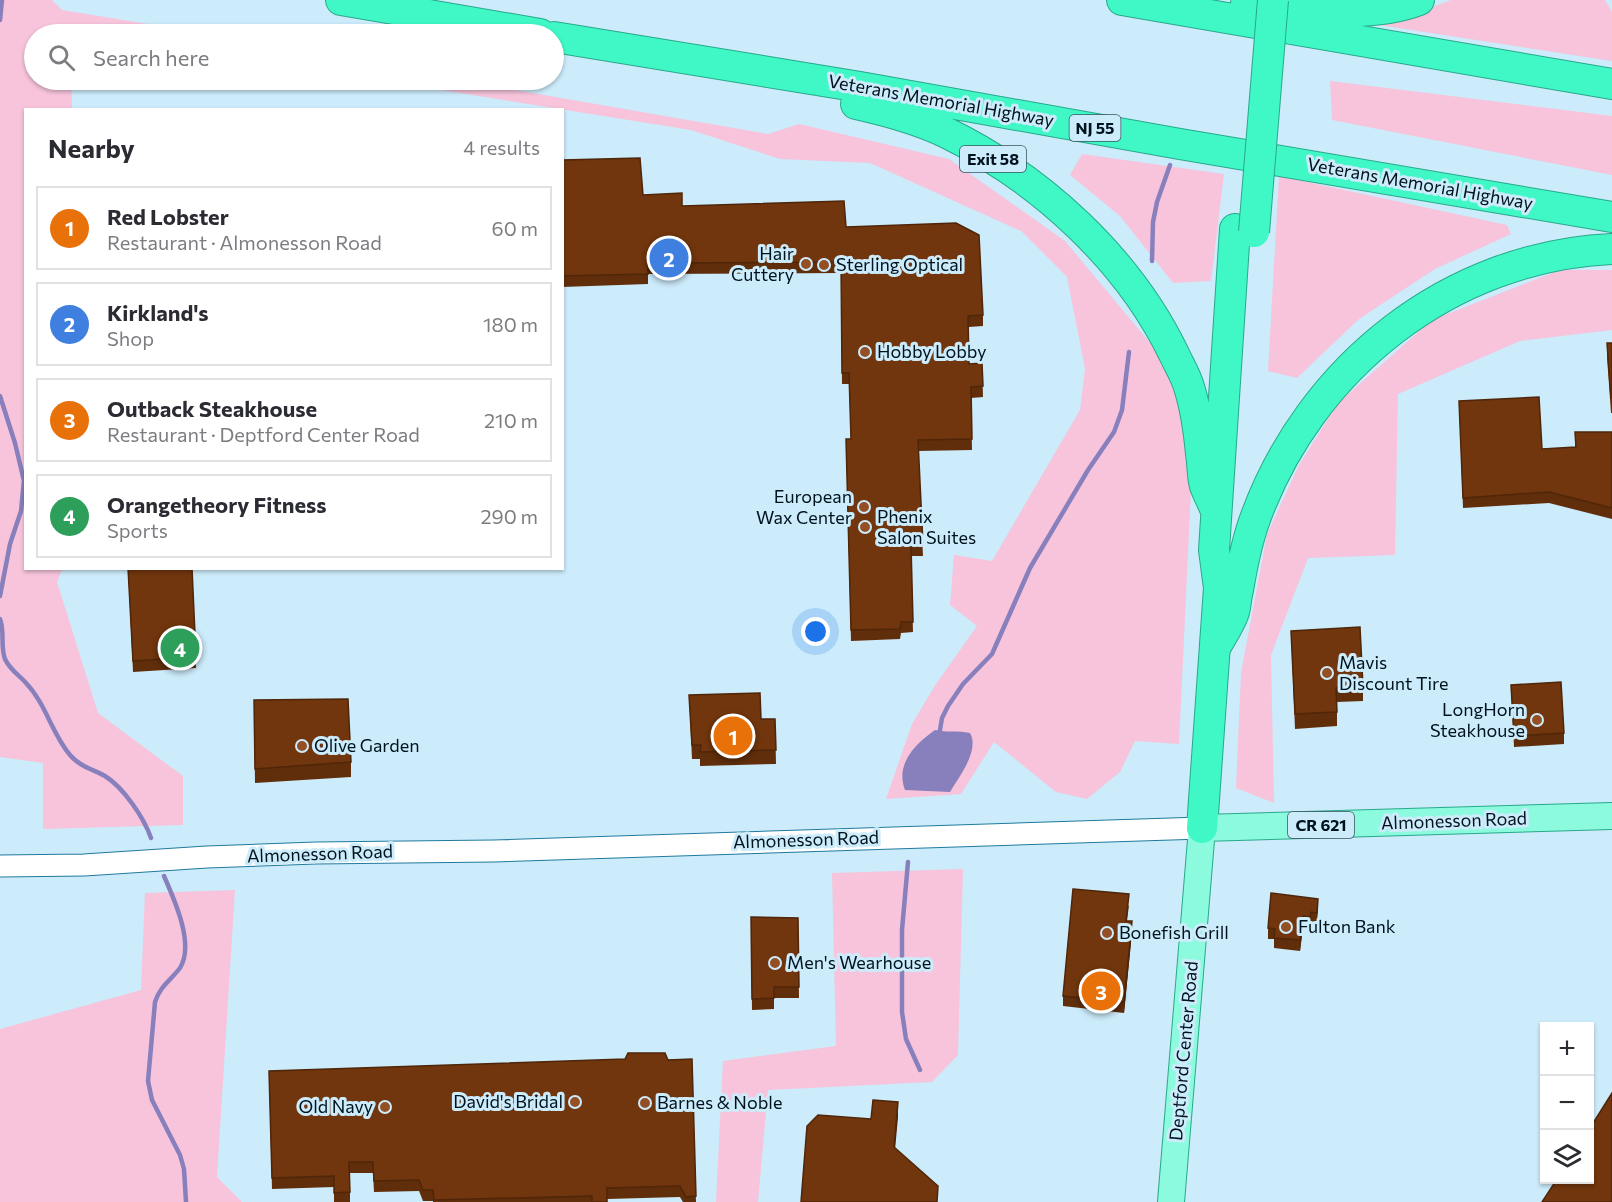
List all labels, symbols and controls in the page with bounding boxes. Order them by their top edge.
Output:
search box [24,24,564,90]
icon: search [45,41,78,74]
text: Search here [93,44,209,71]
street label: Veterans Memorial Highway [827,69,1056,131]
road number: NJ 55 [1070,115,1120,141]
text: Nearby [48,132,135,163]
text: 4 results [463,135,540,159]
road number: Exit 58 [960,146,1026,172]
street label: Veterans Memorial Highway [1306,152,1535,214]
text: Red Lobster [107,203,229,230]
text: 1 [65,216,74,240]
text: 60 m [492,216,538,240]
text: Restaurant · Almonesson Road [107,230,382,254]
pin: 2 [650,236,688,280]
place label: Hair Cuttery [731,242,794,285]
place label: Sterling Optical [836,253,963,275]
marker: Hair Cuttery [799,257,813,271]
marker: Sterling Optical [817,258,831,272]
text: Kirkland's [107,299,209,326]
text: 2 [64,312,75,336]
text: 180 m [483,312,538,336]
text: Shop [107,326,154,350]
place label: Hobby Lobby [877,340,987,362]
marker: Hobby Lobby [858,345,872,359]
text: Outback Steakhouse [107,395,317,422]
text: 3 [64,408,75,432]
text: 210 m [484,408,538,432]
text: Restaurant · Deptford Center Road [107,422,420,446]
place label: European Wax Center [756,485,852,528]
text: Orangetheory Fitness [107,491,326,518]
marker: European Wax Center [857,500,871,514]
text: 4 [63,504,76,528]
text: 290 m [480,504,538,528]
place label: Phenix Salon Suites [877,505,976,548]
text: Sports [107,518,168,542]
marker: Phenix Salon Suites [858,520,872,534]
your location [801,617,830,646]
pin: 4 [160,626,200,670]
place label: Mavis Discount Tire [1339,651,1448,694]
marker: Mavis Discount Tire [1320,666,1334,680]
place label: LongHorn Steakhouse [1430,698,1525,741]
marker: LongHorn Steakhouse [1530,713,1544,727]
pin: 1 [714,714,752,758]
place label: Olive Garden [314,734,419,756]
marker: Olive Garden [295,739,309,753]
street label: Almonesson Road [1381,806,1527,834]
road number: CR 621 [1288,812,1354,838]
street label: Almonesson Road [733,825,879,853]
street label: Almonesson Road [247,839,393,867]
place label: Fulton Bank [1298,915,1396,937]
marker: Fulton Bank [1279,920,1293,934]
place label: Bonefish Grill [1119,921,1229,943]
marker: Bonefish Grill [1100,926,1114,940]
place label: Men's Wearhouse [787,951,931,973]
marker: Men's Wearhouse [768,956,782,970]
street label: Deptford Center Road [1164,960,1202,1142]
pin: 3 [1082,968,1120,1014]
map controls [1540,1022,1594,1184]
button: + [1540,1022,1594,1076]
button: − [1540,1076,1594,1130]
place label: David's Bridal [453,1090,563,1112]
place label: Barnes & Noble [657,1091,782,1113]
place label: Old Navy [299,1095,373,1117]
marker: David's Bridal [568,1095,582,1109]
marker: Barnes & Noble [638,1096,652,1110]
marker: Old Navy [378,1100,392,1114]
button: layers [1540,1130,1594,1184]

